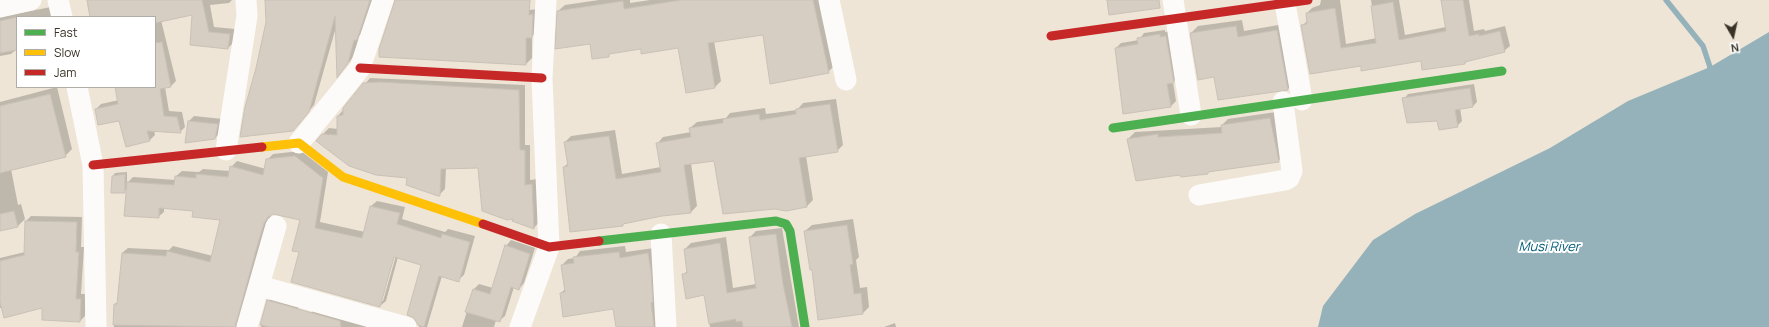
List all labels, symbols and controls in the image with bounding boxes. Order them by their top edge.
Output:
legend [16,16,156,88]
north arrow [1713,16,1753,56]
text: Fast [54,24,78,41]
text: N [1730,40,1740,56]
text: Slow [54,44,80,61]
text: Jam [54,64,76,81]
water label: Musi River [1519,239,1579,255]

